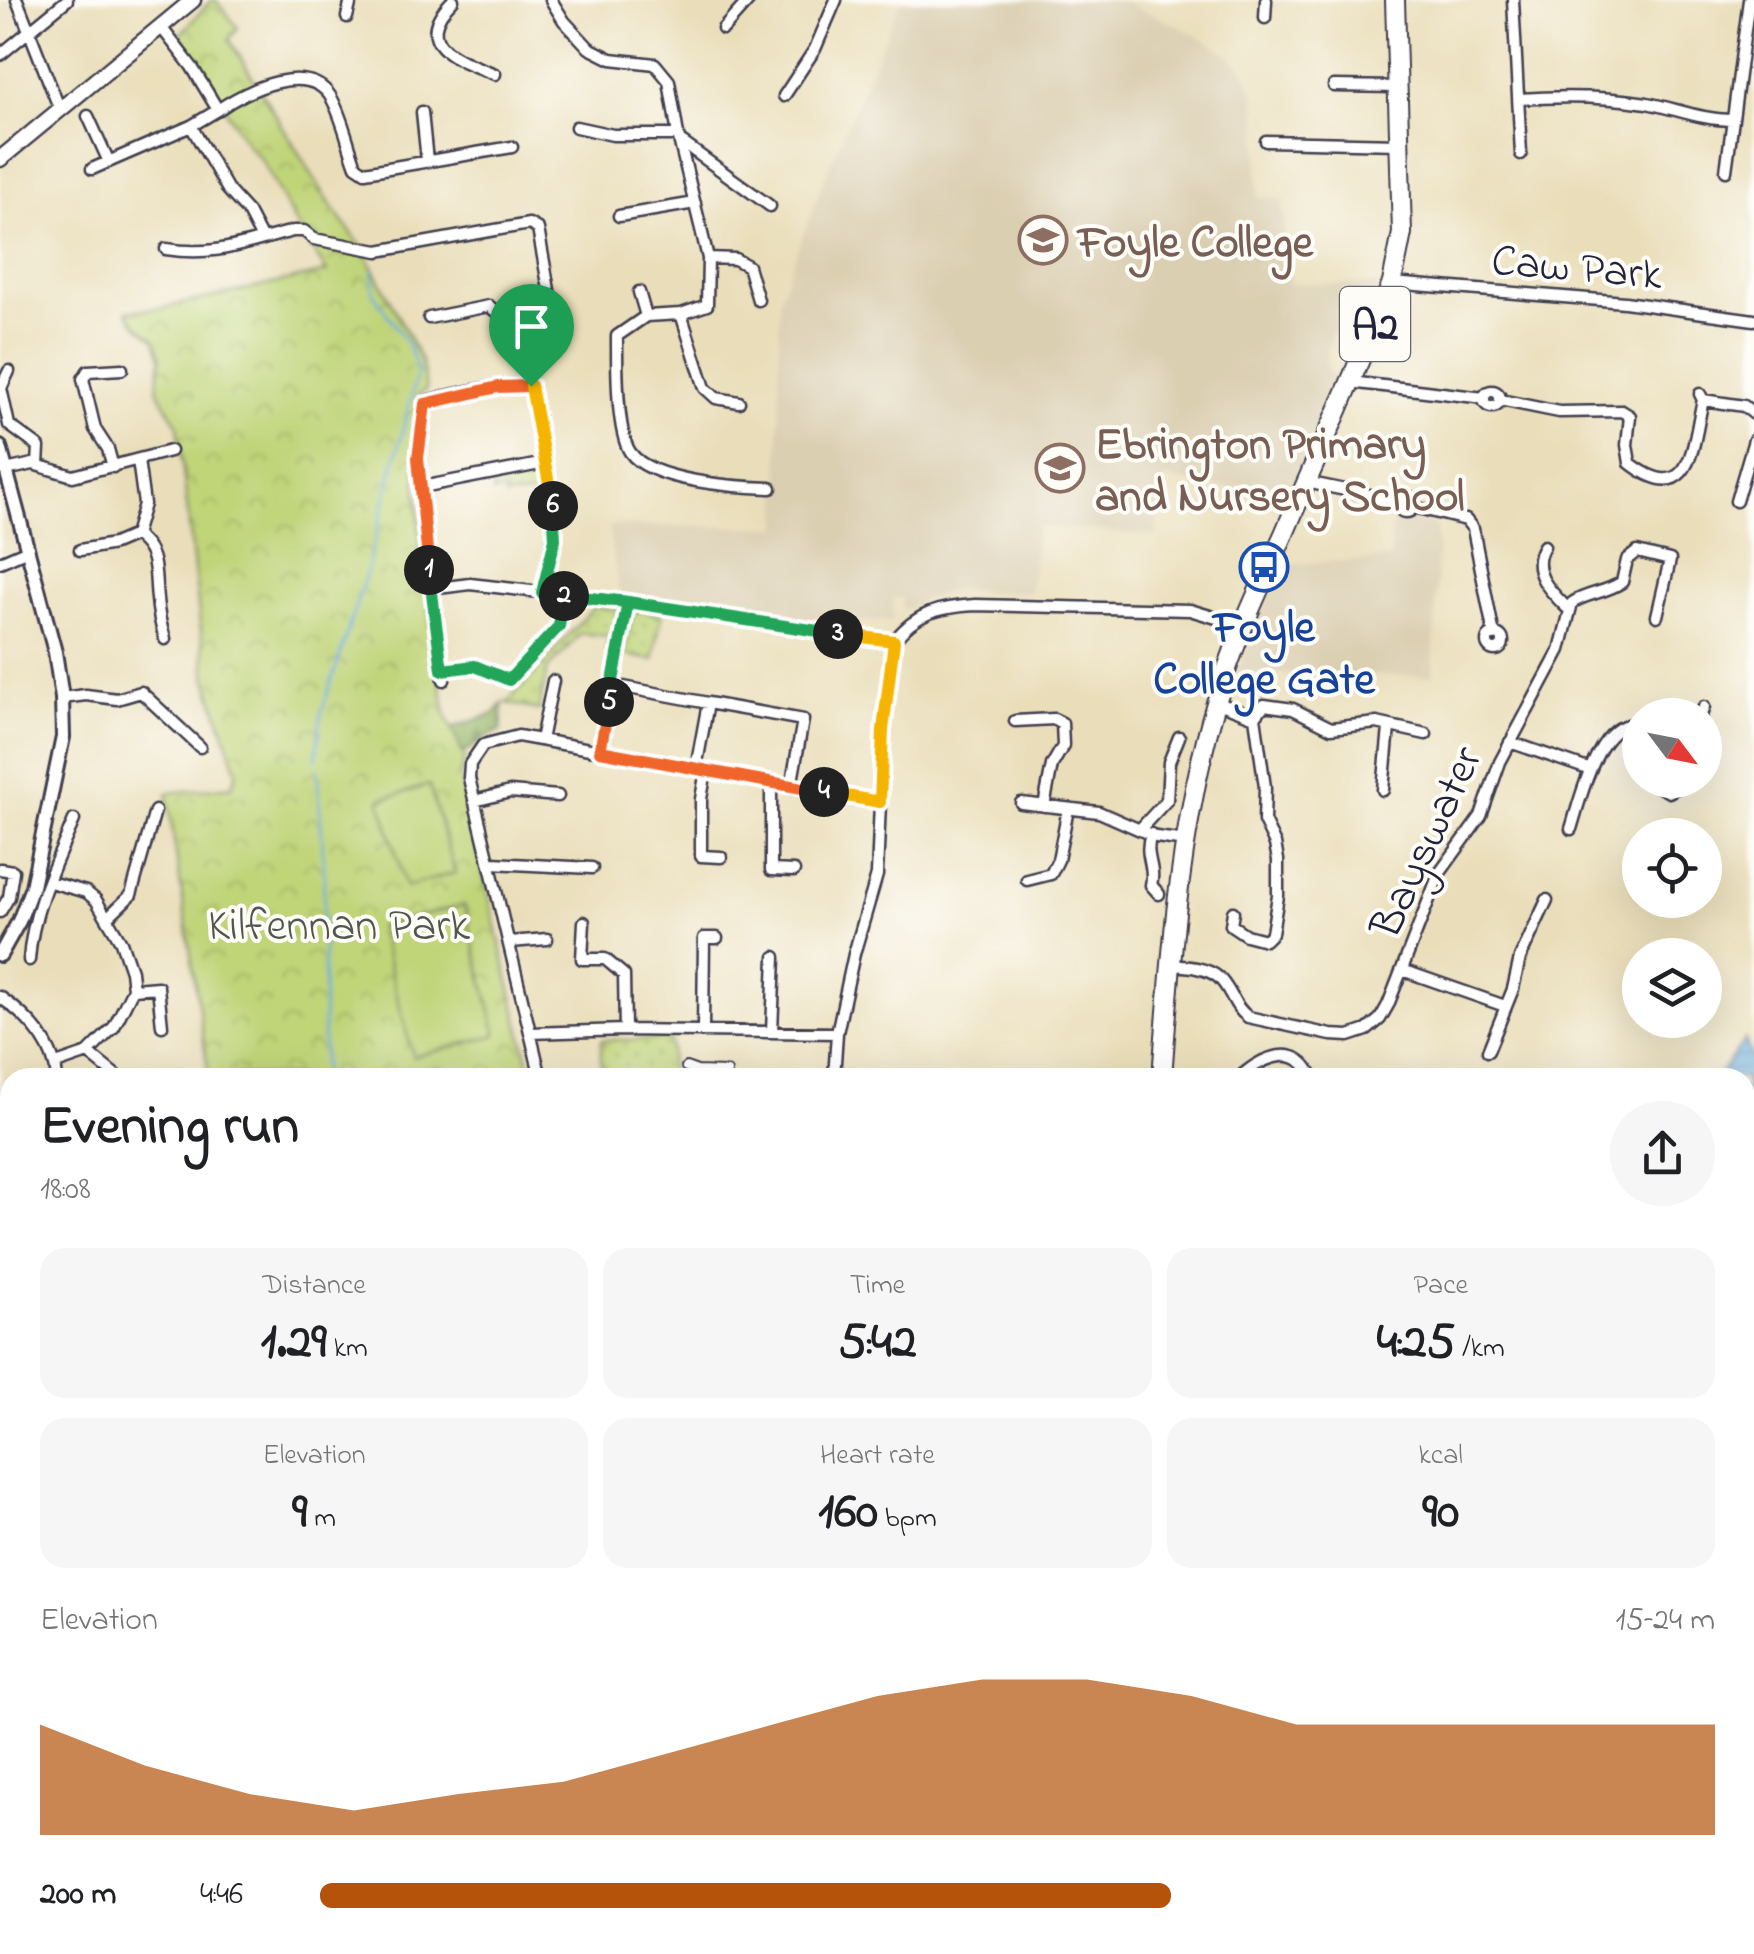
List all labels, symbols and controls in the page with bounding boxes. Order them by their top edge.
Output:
place label: Foyle College [1076,212,1315,280]
school or university icon: Foyle College [1017,214,1069,266]
street label: Caw Park [1488,230,1665,310]
pin [489,284,574,387]
road number: A2 [1340,287,1410,361]
icon: arrive [504,299,559,354]
place label: Ebrington Primary and Nursery School [1095,414,1465,532]
school or university icon: Ebrington Primary and Nursery School [1034,442,1086,494]
pin: 6 [528,481,578,531]
text: 6 [547,485,559,526]
bus stop icon: Foyle College Gate [1238,541,1290,593]
pin: 1 [404,545,454,595]
text: 1 [425,549,433,590]
pin: 2 [539,571,589,621]
text: 2 [557,575,571,616]
place label: Foyle College Gate [1153,597,1377,717]
pin: 3 [813,609,863,659]
text: 3 [832,613,844,654]
pin: 5 [584,677,634,727]
text: 5 [601,681,617,722]
north arrow [1622,698,1722,798]
map controls [1622,698,1722,1038]
street label: Bayswater [1355,736,1502,951]
pin: 4 [799,767,849,817]
text: 4 [818,771,830,812]
button: locate [1622,818,1722,918]
park label: Kilfennan Park [208,895,470,961]
button: layers [1622,938,1722,1038]
text: Evening run [40,1089,299,1169]
button: share [1610,1101,1715,1206]
text: 18:08 [40,1167,91,1214]
text: Distance [263,1266,366,1307]
text: Time [850,1266,905,1307]
text: Pace [1414,1266,1468,1307]
text: 1.29 [261,1307,327,1380]
text: 5:42 [838,1307,917,1380]
text: 4:25 [1377,1307,1455,1380]
text: km [327,1329,368,1370]
text: /km [1455,1329,1505,1370]
text: Elevation [263,1436,366,1477]
text: Heart rate [820,1436,935,1477]
text: kcal [1419,1436,1463,1477]
text: 9 [292,1477,307,1550]
text: 160 [818,1477,878,1550]
text: 90 [1422,1477,1459,1550]
text: m [307,1499,336,1540]
text: bpm [878,1499,937,1540]
text: Elevation [40,1598,158,1645]
text: 15–24 m [1615,1598,1715,1645]
text: 200 m [40,1872,116,1919]
text: 4:46 [200,1872,243,1919]

